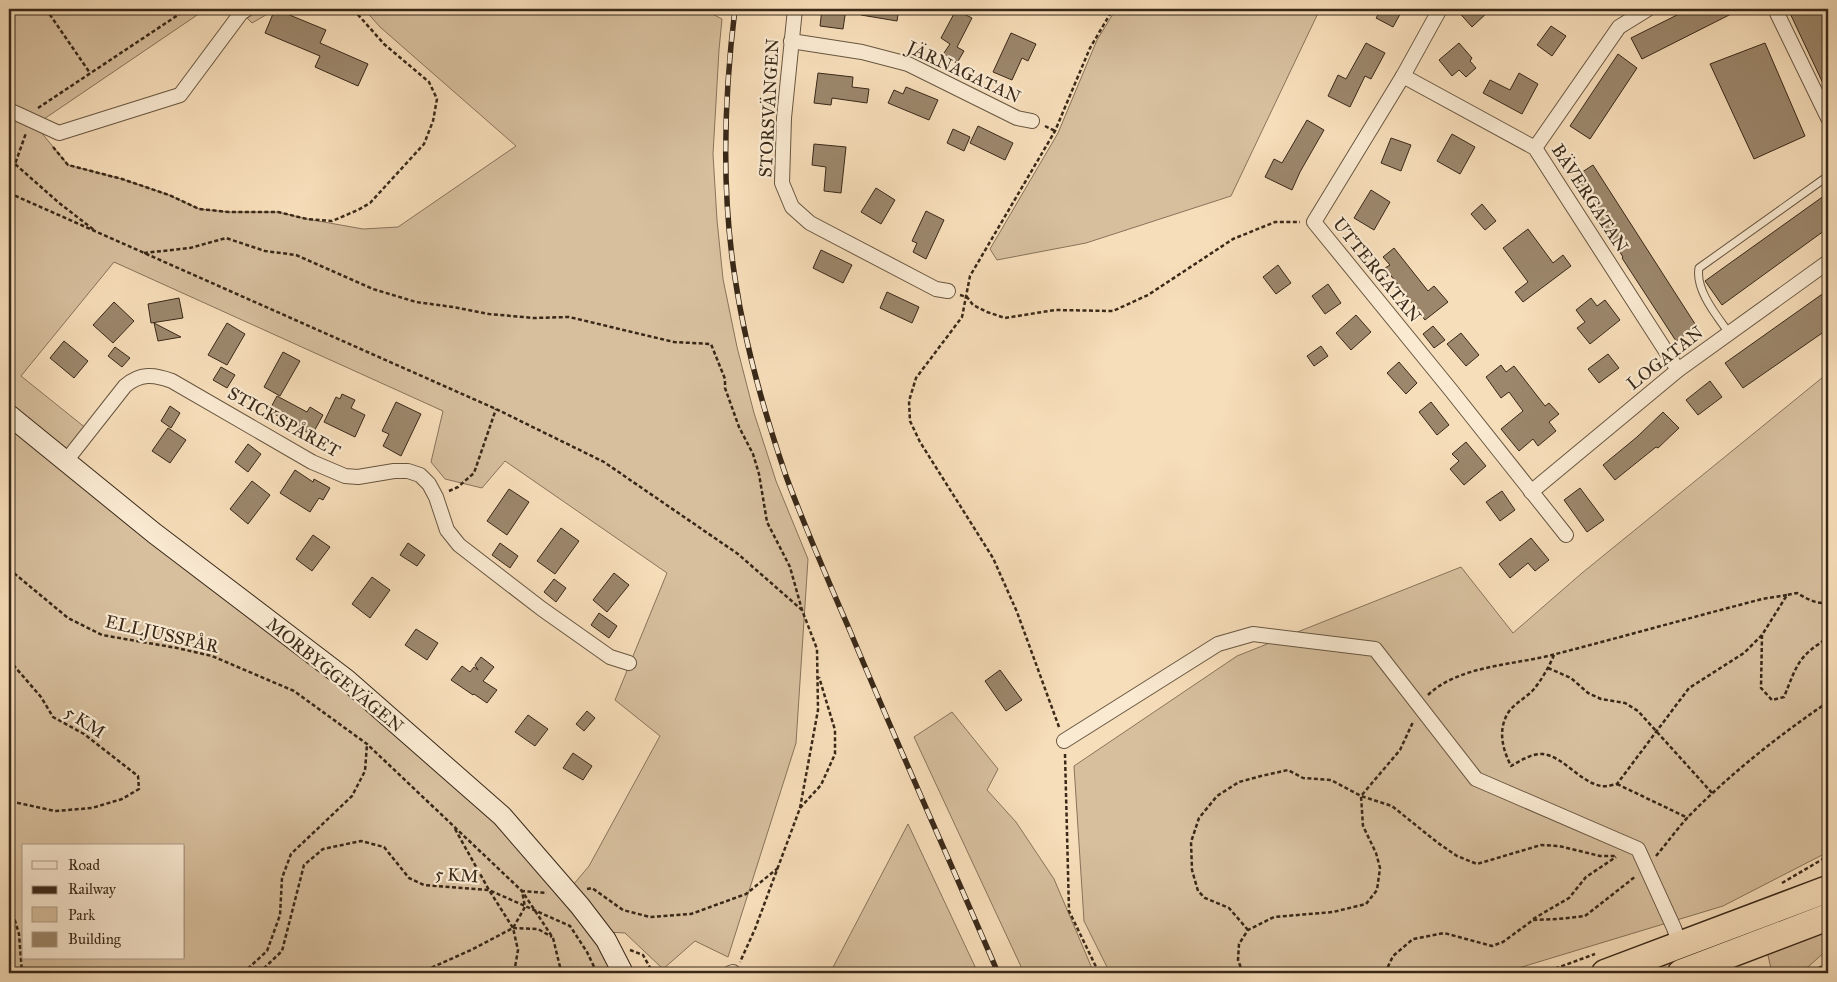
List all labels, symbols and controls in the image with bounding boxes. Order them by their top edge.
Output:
street label: JÄRNAGATAN [901,35,1024,109]
street label: STORSVÄNGEN [754,38,784,178]
street label: BÄVERGATAN [1547,140,1633,256]
street label: UTTERGATAN [1328,213,1426,327]
street label: LOGATAN [1622,321,1708,395]
street label: STICKSPÅRET [224,382,344,462]
street label: ELLJUSSPÅR [103,610,222,659]
street label: MORBYGGEVÄGEN [262,613,408,737]
street label: 5 KM [61,701,109,743]
legend [22,844,185,960]
text: Road [68,856,100,874]
street label: 5 KM [434,863,480,887]
text: Railway [68,880,117,898]
text: Park [68,906,95,924]
text: Building [68,930,122,948]

